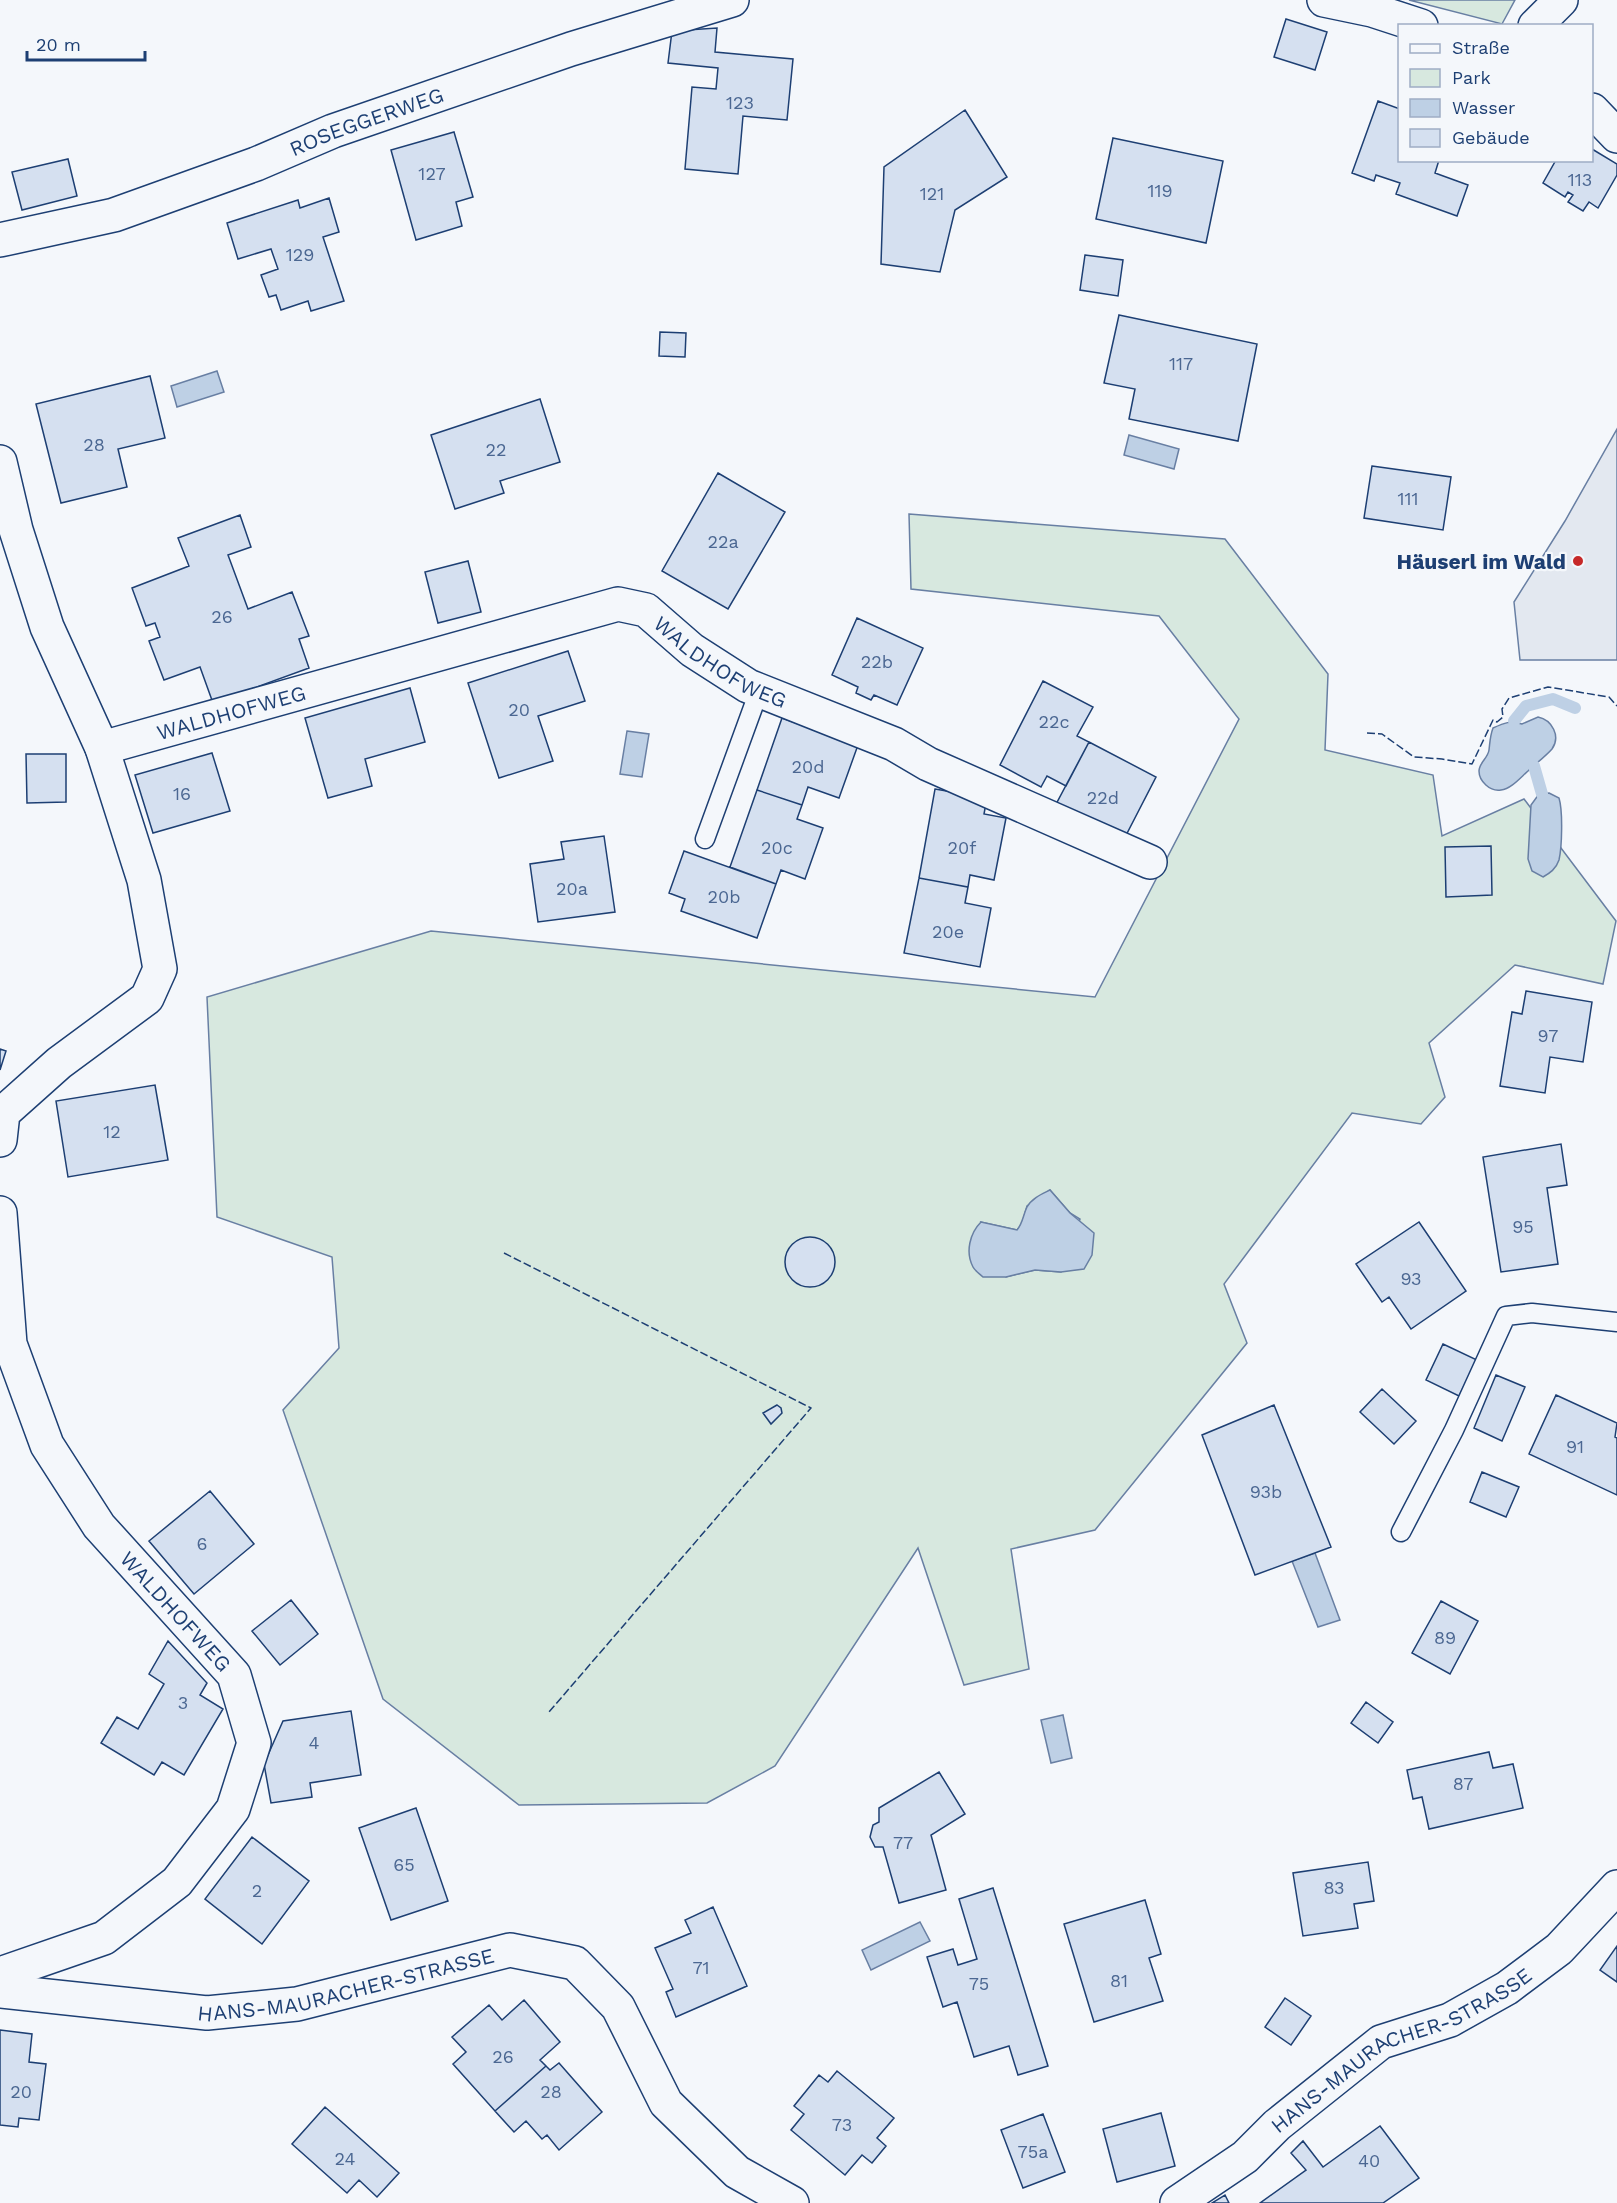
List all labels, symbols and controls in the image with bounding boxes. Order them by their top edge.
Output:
scale bar [27,24,146,62]
legend [1398,24,1593,162]
text: 20 m [36,34,81,55]
text: Straße [1452,37,1510,58]
text: Park [1452,67,1491,88]
street label: ROSEGGERWEG [285,81,447,161]
house number: 123 [726,92,754,113]
text: Wasser [1452,97,1515,118]
text: Gebäude [1452,127,1530,148]
house number: 127 [418,163,446,184]
house number: 113 [1568,169,1592,190]
house number: 119 [1147,180,1173,201]
house number: 121 [920,183,944,204]
house number: 129 [286,244,314,265]
house number: 117 [1169,353,1193,374]
house number: 28 [83,434,105,455]
house number: 22 [486,439,507,460]
house number: 111 [1397,488,1419,509]
house number: 22a [707,531,739,552]
place label: Häuserl im Wald [1397,549,1566,574]
marker: Häuserl im Wald [1571,554,1585,568]
house number: 26 [211,606,233,627]
street label: WALDHOFWEG [649,610,791,713]
house number: 22b [861,651,893,672]
street label: WALDHOFWEG [154,679,308,745]
house number: 20 [508,699,530,720]
house number: 22c [1038,711,1070,732]
house number: 20d [792,756,824,777]
house number: 16 [173,783,191,804]
house number: 22d [1087,787,1119,808]
house number: 20c [761,837,793,858]
house number: 20f [948,837,976,858]
house number: 20a [556,878,588,899]
house number: 20b [708,886,740,907]
house number: 20e [932,921,964,942]
house number: 97 [1538,1025,1558,1046]
house number: 12 [103,1121,121,1142]
house number: 95 [1512,1216,1534,1237]
house number: 93 [1400,1268,1422,1289]
house number: 91 [1566,1436,1584,1457]
house number: 93b [1250,1481,1282,1502]
house number: 6 [197,1533,207,1554]
street label: WALDHOFWEG [115,1546,237,1676]
house number: 89 [1434,1627,1456,1648]
house number: 3 [178,1692,188,1713]
house number: 4 [309,1732,320,1753]
house number: 87 [1453,1773,1473,1794]
house number: 77 [893,1832,913,1853]
house number: 65 [393,1854,415,1875]
house number: 83 [1323,1877,1345,1898]
house number: 2 [252,1880,262,1901]
street label: HANS-MAURACHER-STRASSE [196,1942,497,2026]
house number: 71 [692,1957,710,1978]
street label: HANS-MAURACHER-STRASSE [1266,1962,1536,2138]
house number: 81 [1110,1970,1128,1991]
house number: 75 [969,1973,989,1994]
house number: 26 [492,2046,514,2067]
house number: 20 [10,2081,32,2102]
house number: 28 [540,2081,562,2102]
house number: 73 [832,2114,852,2135]
house number: 75a [1018,2141,1048,2162]
house number: 24 [335,2148,355,2169]
house number: 40 [1358,2150,1380,2171]

